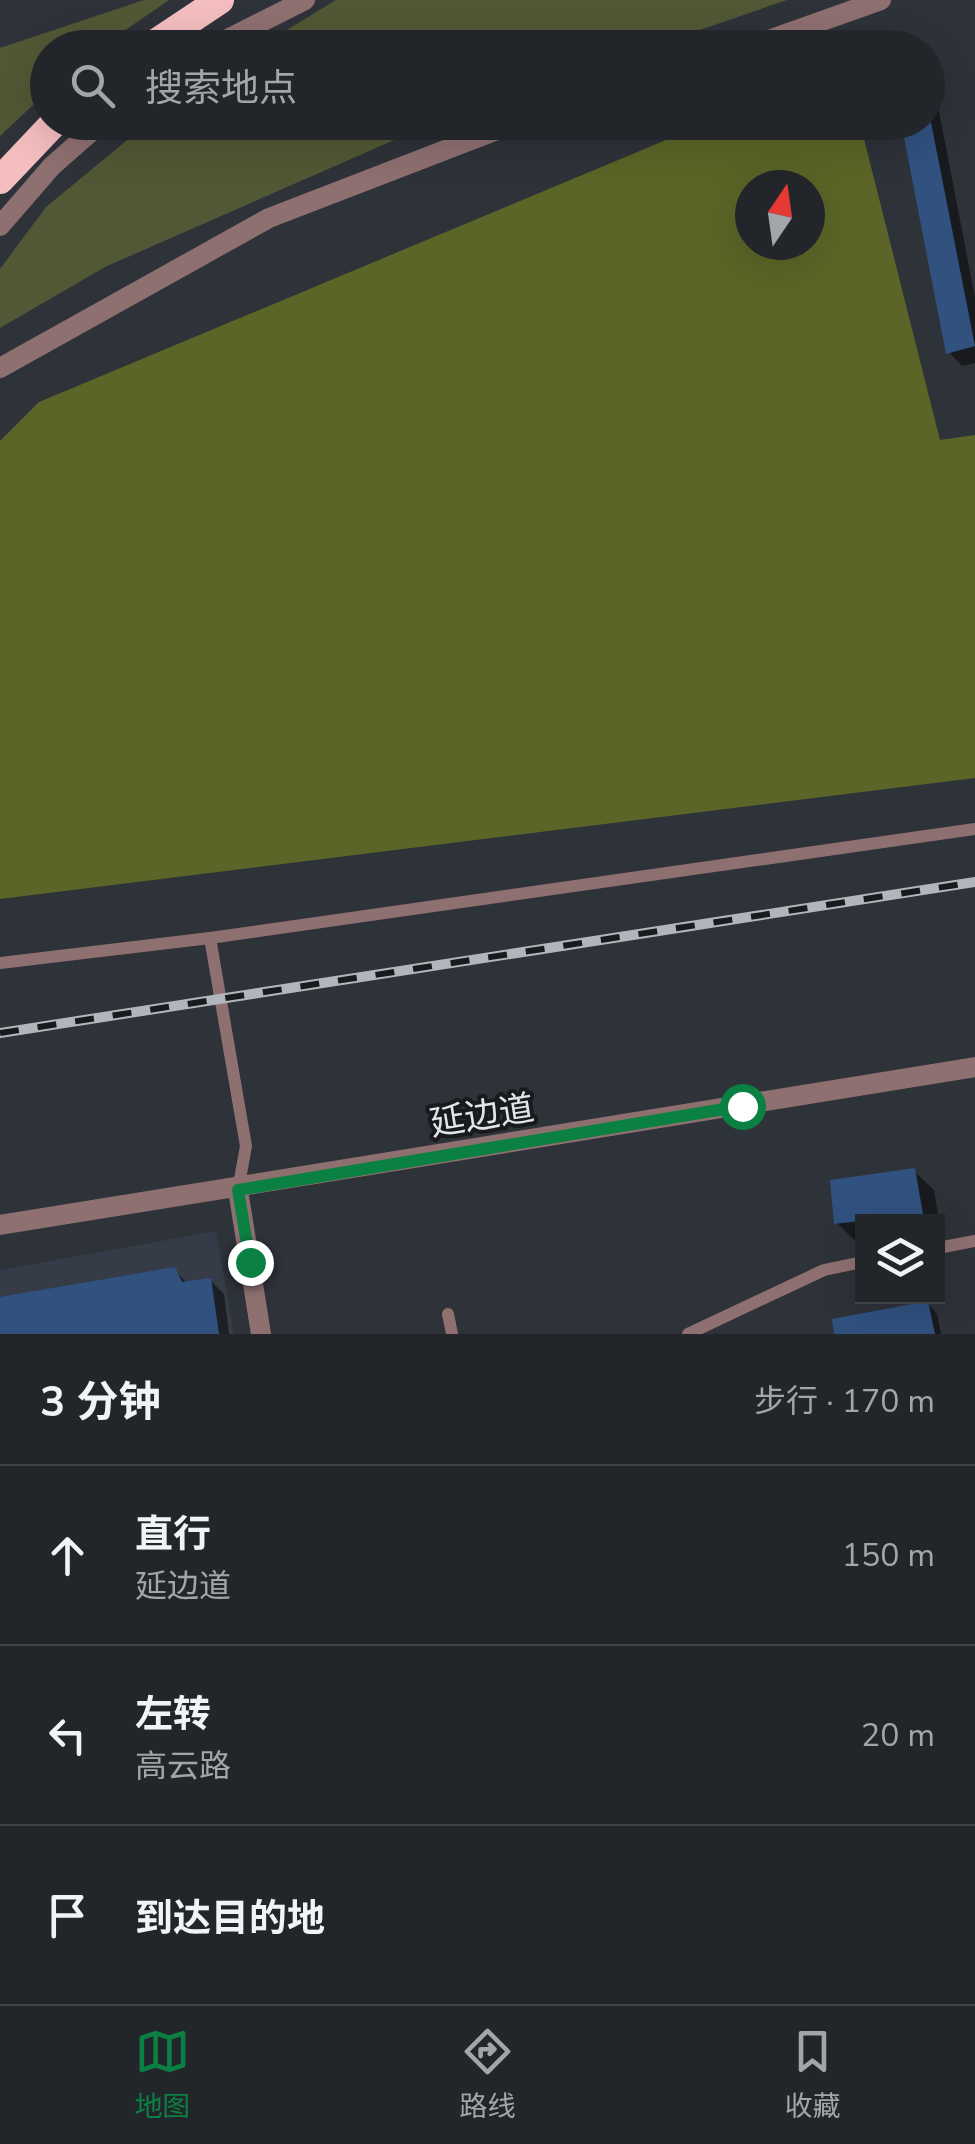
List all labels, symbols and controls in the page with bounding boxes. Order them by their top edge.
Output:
search box [30,30,945,140]
icon: search [65,58,120,113]
text: 搜索地点 [145,63,297,114]
north arrow [735,170,825,260]
route start [720,1084,766,1130]
street label: 延边道 [426,1085,538,1147]
map controls [855,1214,945,1304]
button: layers [855,1214,945,1304]
route end [228,1240,274,1286]
text: 3 分钟 [40,1374,161,1431]
text: 步行 · 170 m [754,1380,935,1423]
text: 直行 [135,1509,211,1560]
icon: ahead [40,1528,95,1583]
text: 150 m [842,1534,935,1577]
text: 延边道 [135,1565,231,1608]
text: 左转 [135,1689,211,1740]
icon: left [40,1708,95,1763]
text: 20 m [861,1714,935,1757]
text: 高云路 [135,1745,231,1788]
icon: arrive [40,1888,95,1943]
text: 到达目的地 [135,1893,325,1944]
tab: 地图 [134,2024,191,2126]
tab: 路线 [459,2024,516,2126]
tab: 收藏 [784,2024,841,2126]

